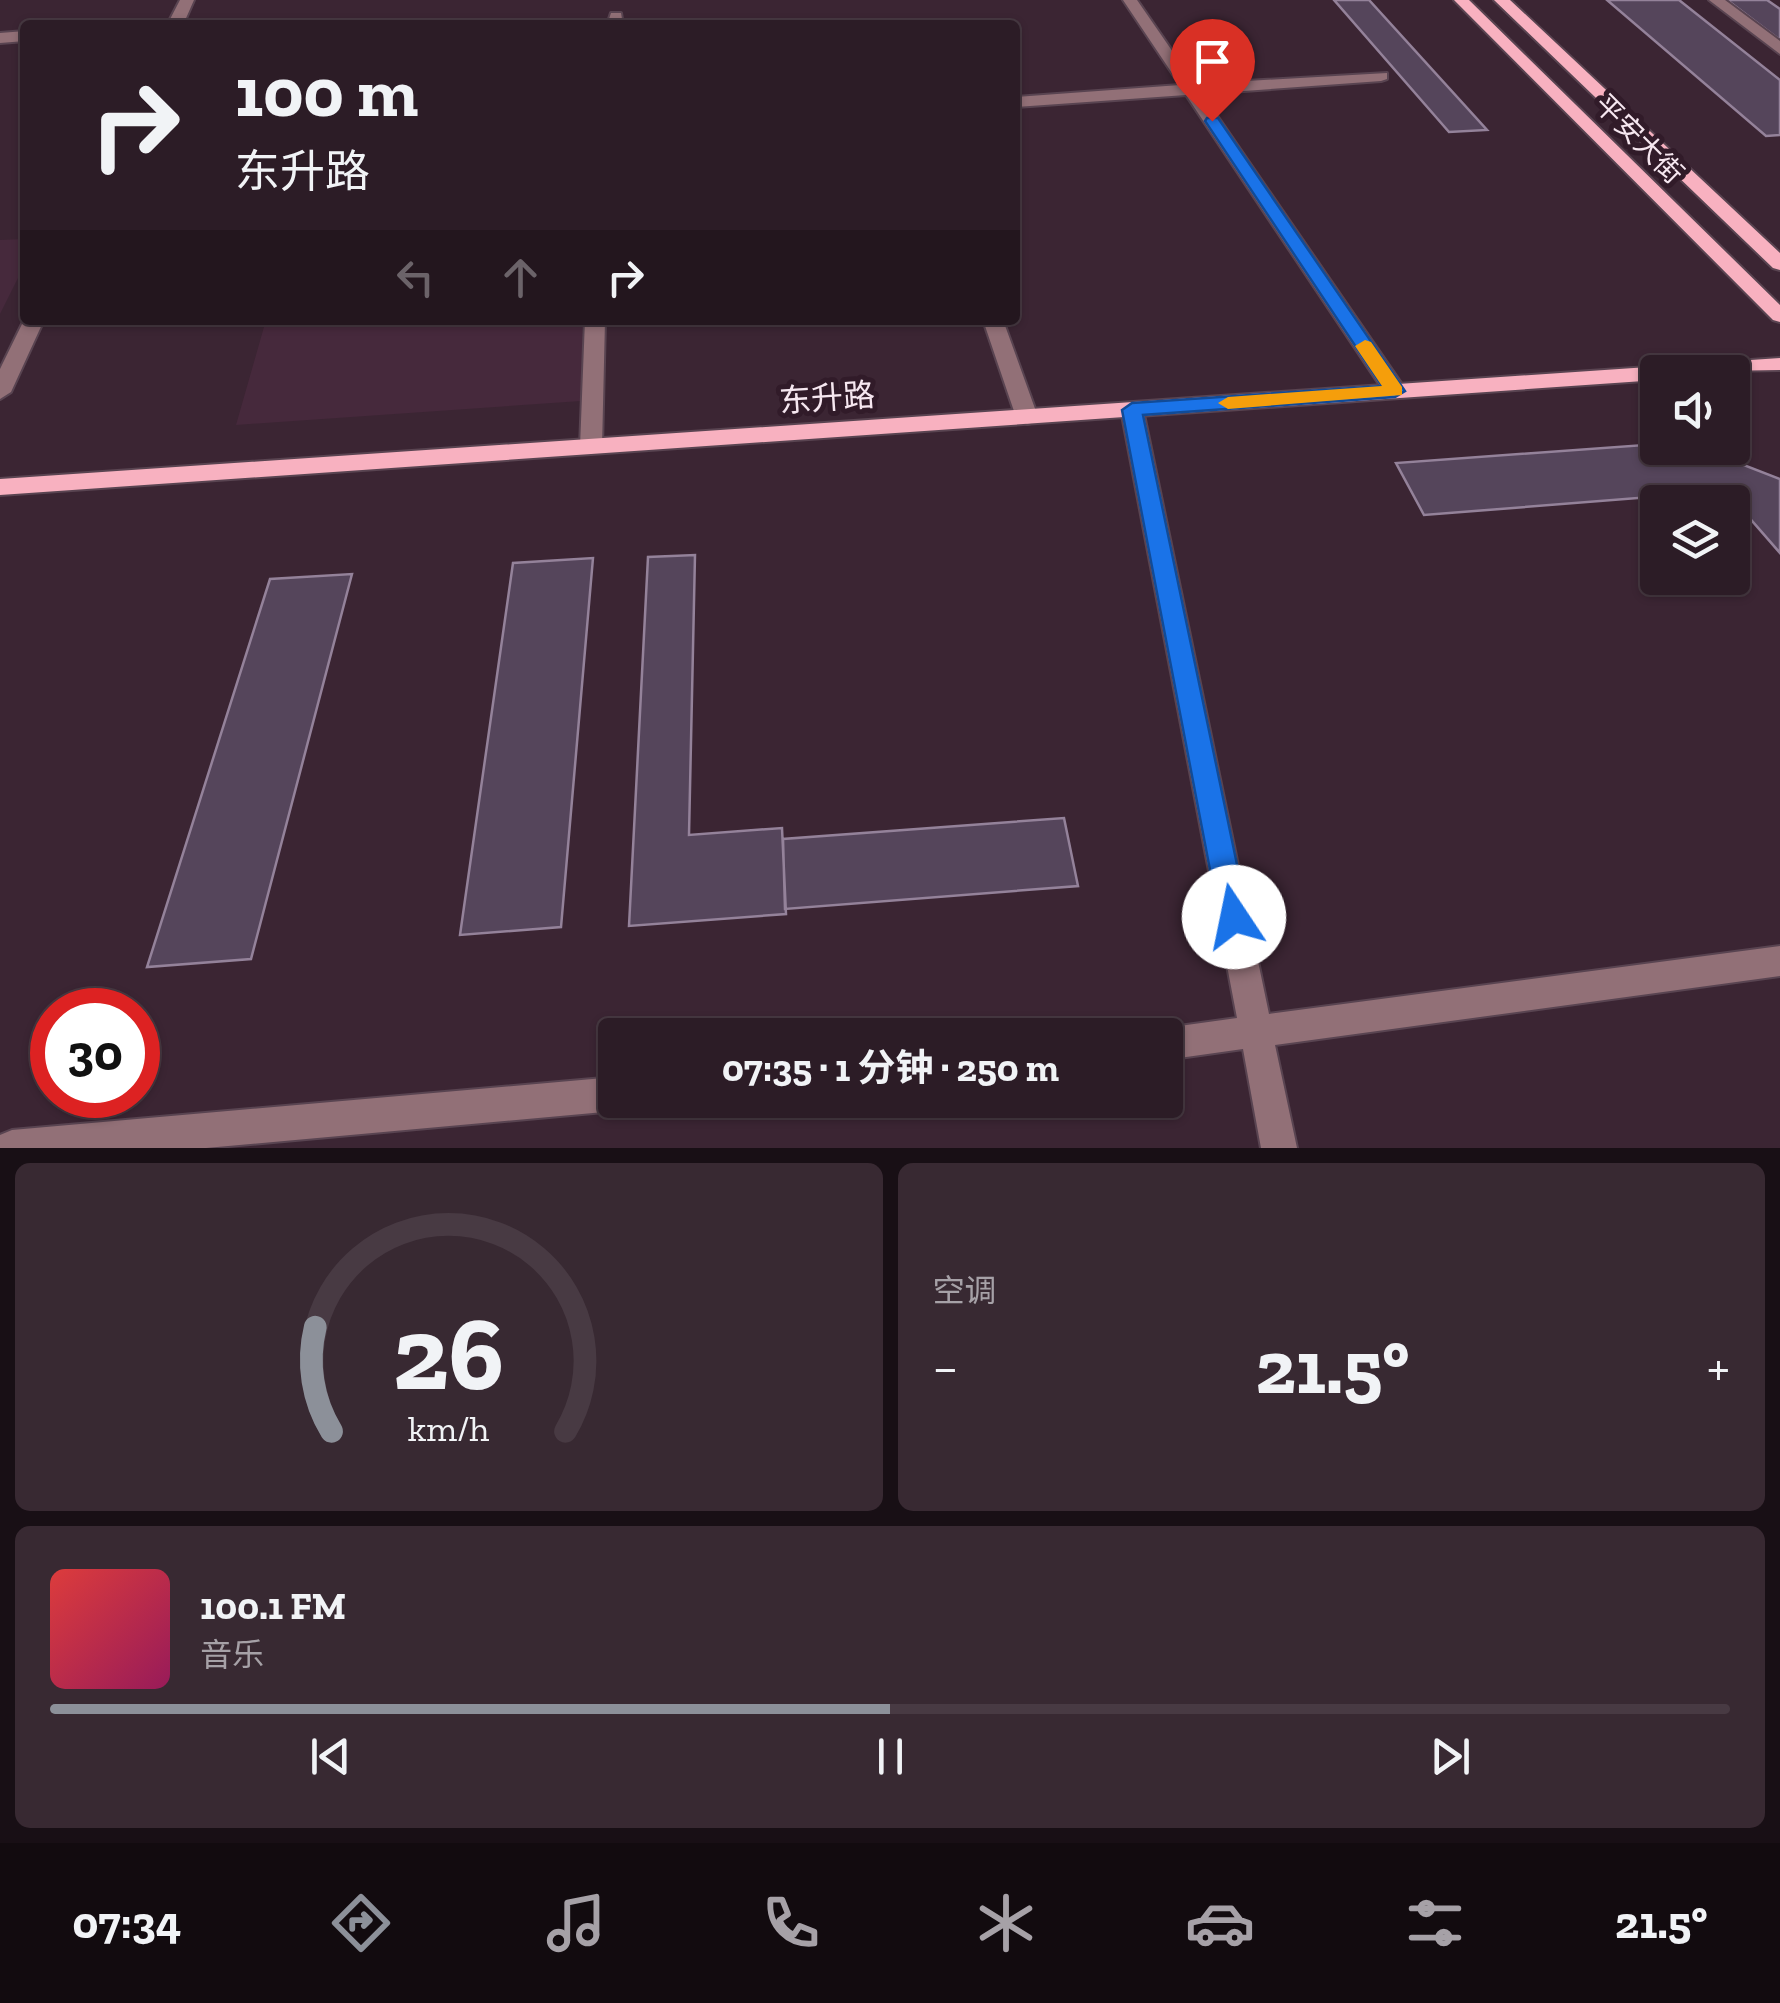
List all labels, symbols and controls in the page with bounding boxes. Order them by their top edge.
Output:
pin [1170,19,1255,122]
icon: arrive [1185,34,1240,89]
text: 100 m [235,50,418,134]
icon: right [70,60,200,190]
street label: 平安大街 [1588,88,1690,190]
text: 东升路 [235,145,370,199]
icon: left [388,250,443,305]
icon: ahead [493,250,548,305]
icon: right [598,250,653,305]
map controls [1640,355,1750,595]
button: sound [1640,355,1750,465]
street label: 东升路 [778,376,876,420]
button: layers [1640,485,1750,595]
position arrow [1182,865,1286,969]
speed limit sign: 30 [30,988,160,1118]
text: 07:35 · 1 分钟 · 250 m [722,1045,1059,1091]
text: 空调 [933,1272,997,1310]
text: 26 [393,1291,505,1416]
text: 21.5° [1256,1322,1410,1412]
text: − [933,1334,958,1400]
text: + [1707,1334,1730,1400]
text: km/h [408,1407,490,1450]
text: 100.1 FM [200,1583,346,1629]
text: 音乐 [200,1636,264,1674]
icon: previous [303,1729,358,1784]
icon: pause [863,1729,918,1784]
icon: next [1423,1729,1478,1784]
icon: directions [326,1888,396,1958]
icon: music [541,1888,611,1958]
icon: phone [756,1888,826,1958]
icon: climate [971,1888,1041,1958]
icon: car [1185,1888,1255,1958]
icon: filters [1400,1888,1470,1958]
text: 07:34 [72,1896,181,1950]
text: 21.5° [1615,1896,1708,1950]

